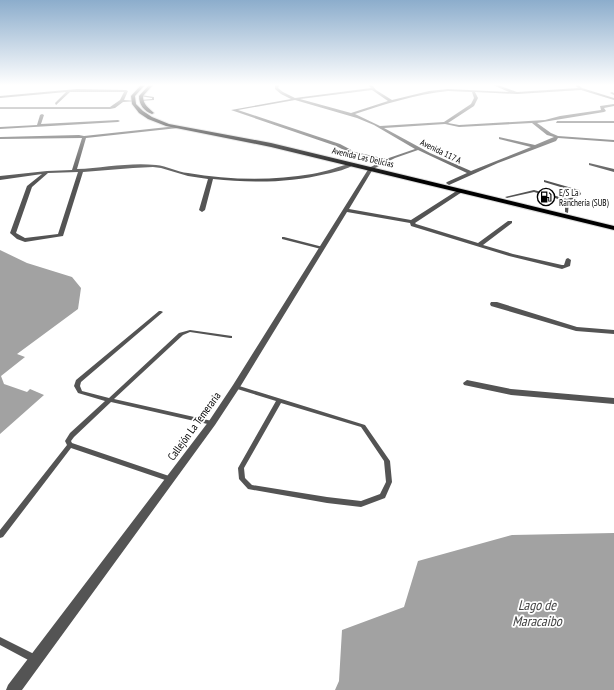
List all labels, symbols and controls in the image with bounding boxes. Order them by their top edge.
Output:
street label: Avenida 117 A [419,136,464,166]
street label: Avenida Las Delicias [331,145,395,169]
fuel station icon: E/S La Ranchería (SUB) [536,187,556,207]
place label: E/S La Ranchería (SUB) [559,187,610,209]
street label: Callejón La Temeraria [164,389,224,463]
water label: Lago de Maracaibo [512,596,563,630]

